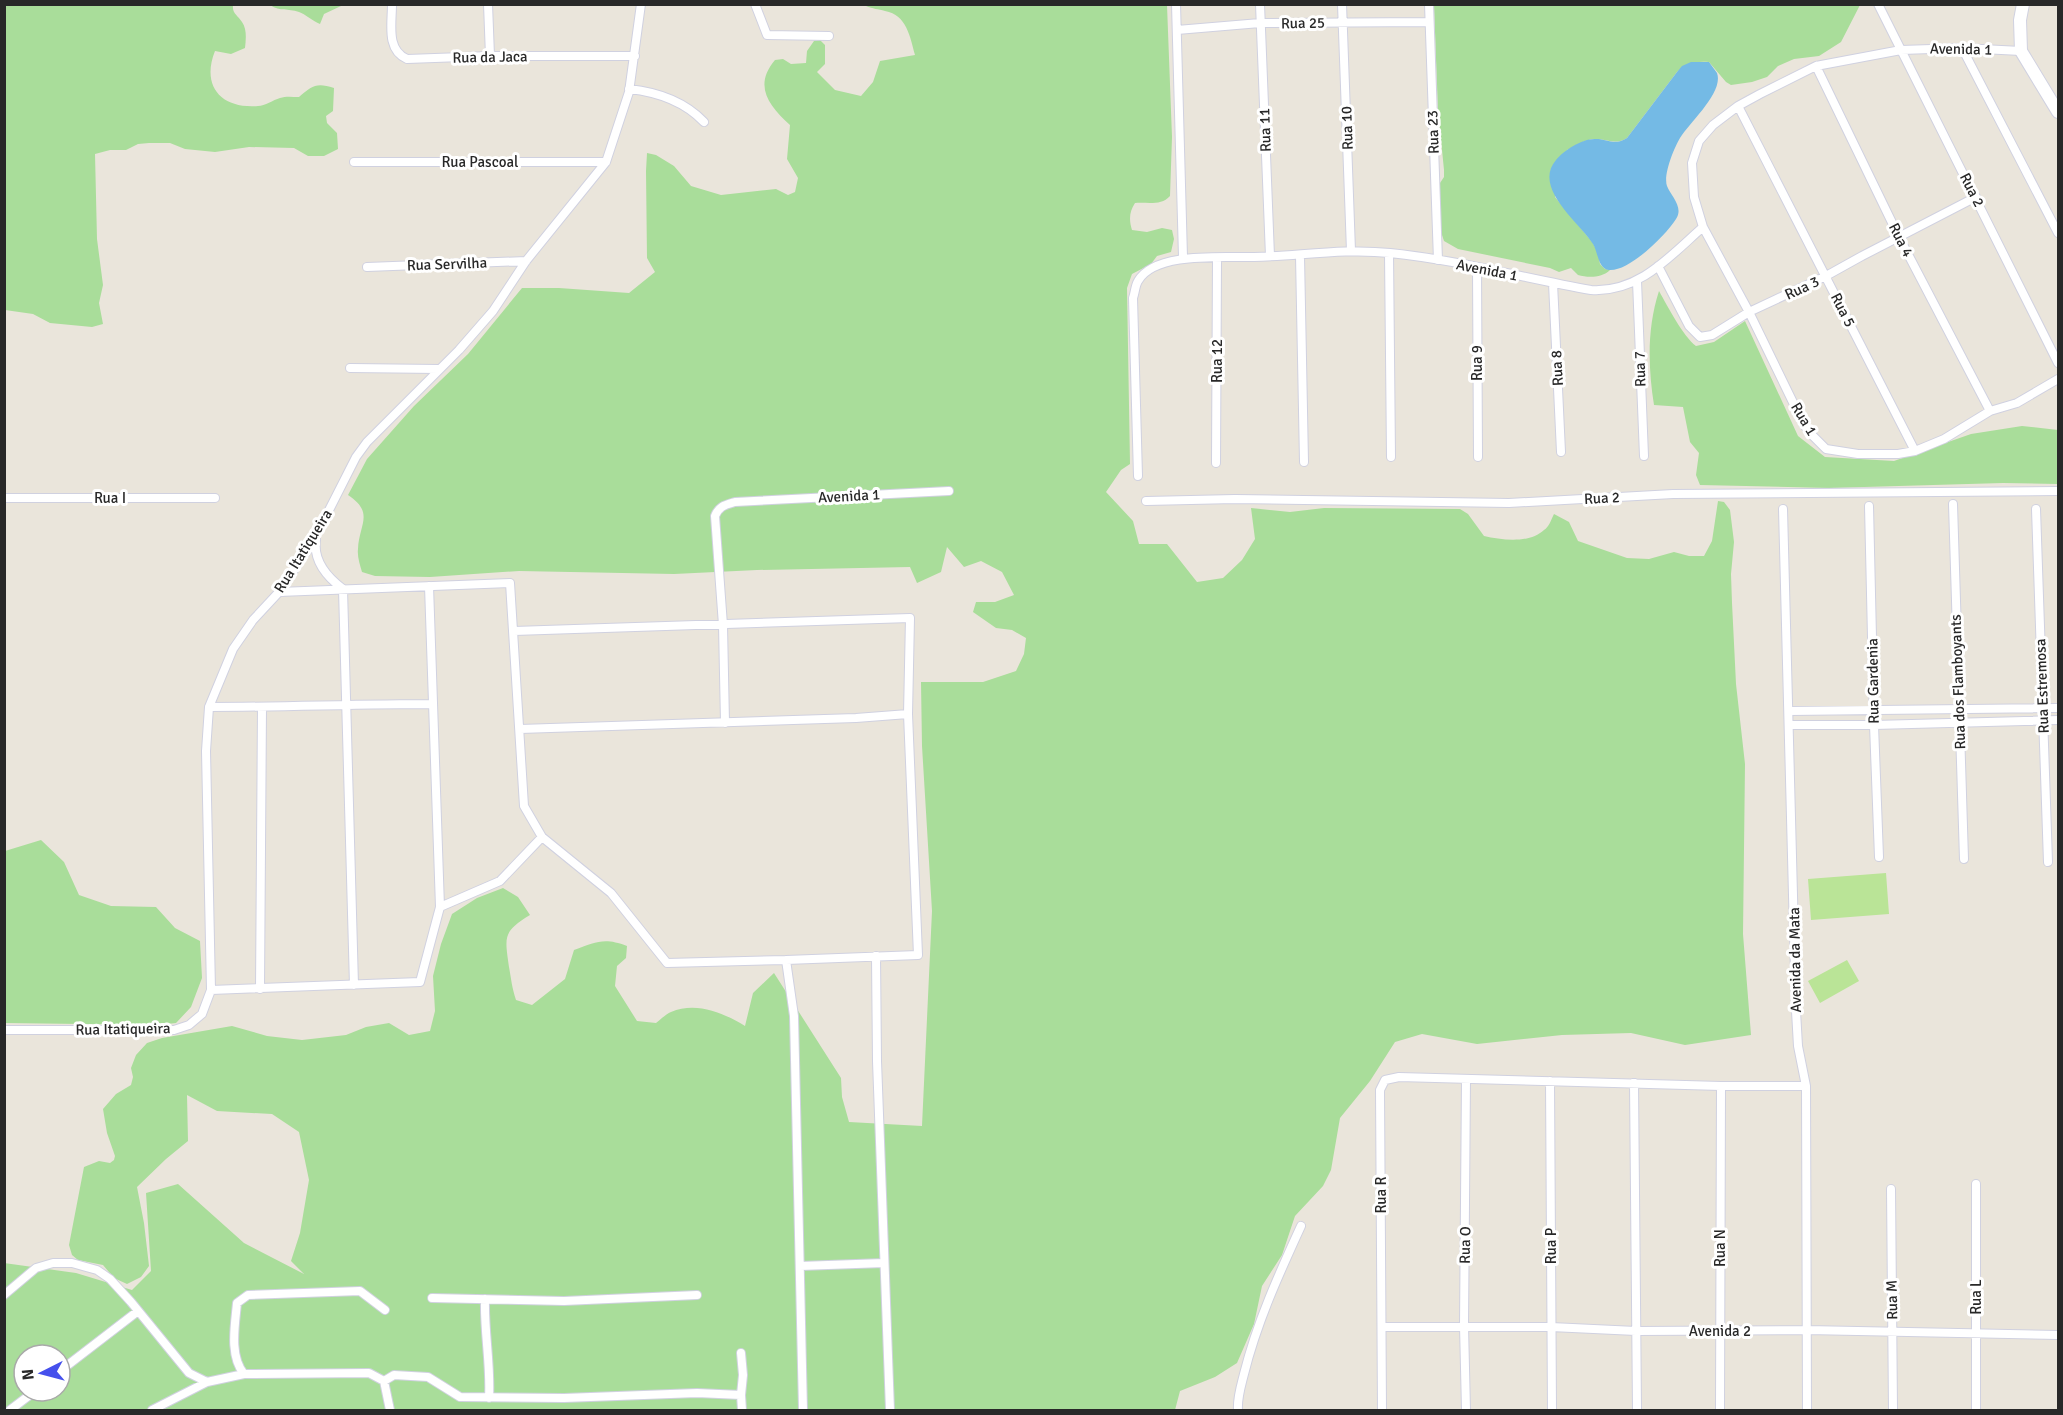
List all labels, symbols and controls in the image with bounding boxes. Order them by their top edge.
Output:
street label: Rua 25 [1281,14,1325,32]
street label: Avenida 1 [1930,39,1992,59]
street label: Rua da Jaca [452,47,528,67]
street label: Rua 10 [1337,106,1357,150]
street label: Rua 11 [1255,108,1275,152]
street label: Rua 23 [1423,110,1443,154]
street label: Rua Pascoal [442,153,518,171]
street label: Rua 2 [1956,170,1988,210]
street label: Rua 4 [1885,220,1917,260]
street label: Rua Servilha [406,254,488,274]
street label: Avenida 1 [1455,255,1519,285]
street label: Rua 3 [1782,272,1822,304]
street label: Rua 5 [1827,290,1859,330]
street label: Rua 12 [1208,339,1226,383]
street label: Rua 9 [1468,345,1486,381]
street label: Rua 8 [1547,350,1567,386]
street label: Rua 7 [1630,351,1650,387]
street label: Rua 1 [1787,399,1821,439]
street label: Avenida 1 [817,485,881,507]
street label: Rua 2 [1584,488,1620,508]
street label: Rua I [94,489,126,507]
street label: Rua Itatiqueira [270,506,336,596]
street label: Rua dos Flamboyants [1947,614,1969,750]
street label: Rua Gardenia [1863,638,1883,724]
street label: Rua Estremosa [2031,638,2053,734]
street label: Avenida da Mata [1785,907,1805,1013]
street label: Rua Itatiqueira [75,1019,171,1039]
street label: Rua R [1372,1177,1390,1213]
street label: Rua O [1456,1226,1474,1264]
street label: Rua P [1542,1228,1560,1264]
street label: Rua N [1711,1229,1729,1267]
street label: Rua L [1967,1279,1985,1315]
street label: Rua M [1883,1280,1901,1320]
street label: Avenida 2 [1689,1322,1751,1340]
north arrow [12,1343,72,1403]
text: N [18,1368,39,1381]

